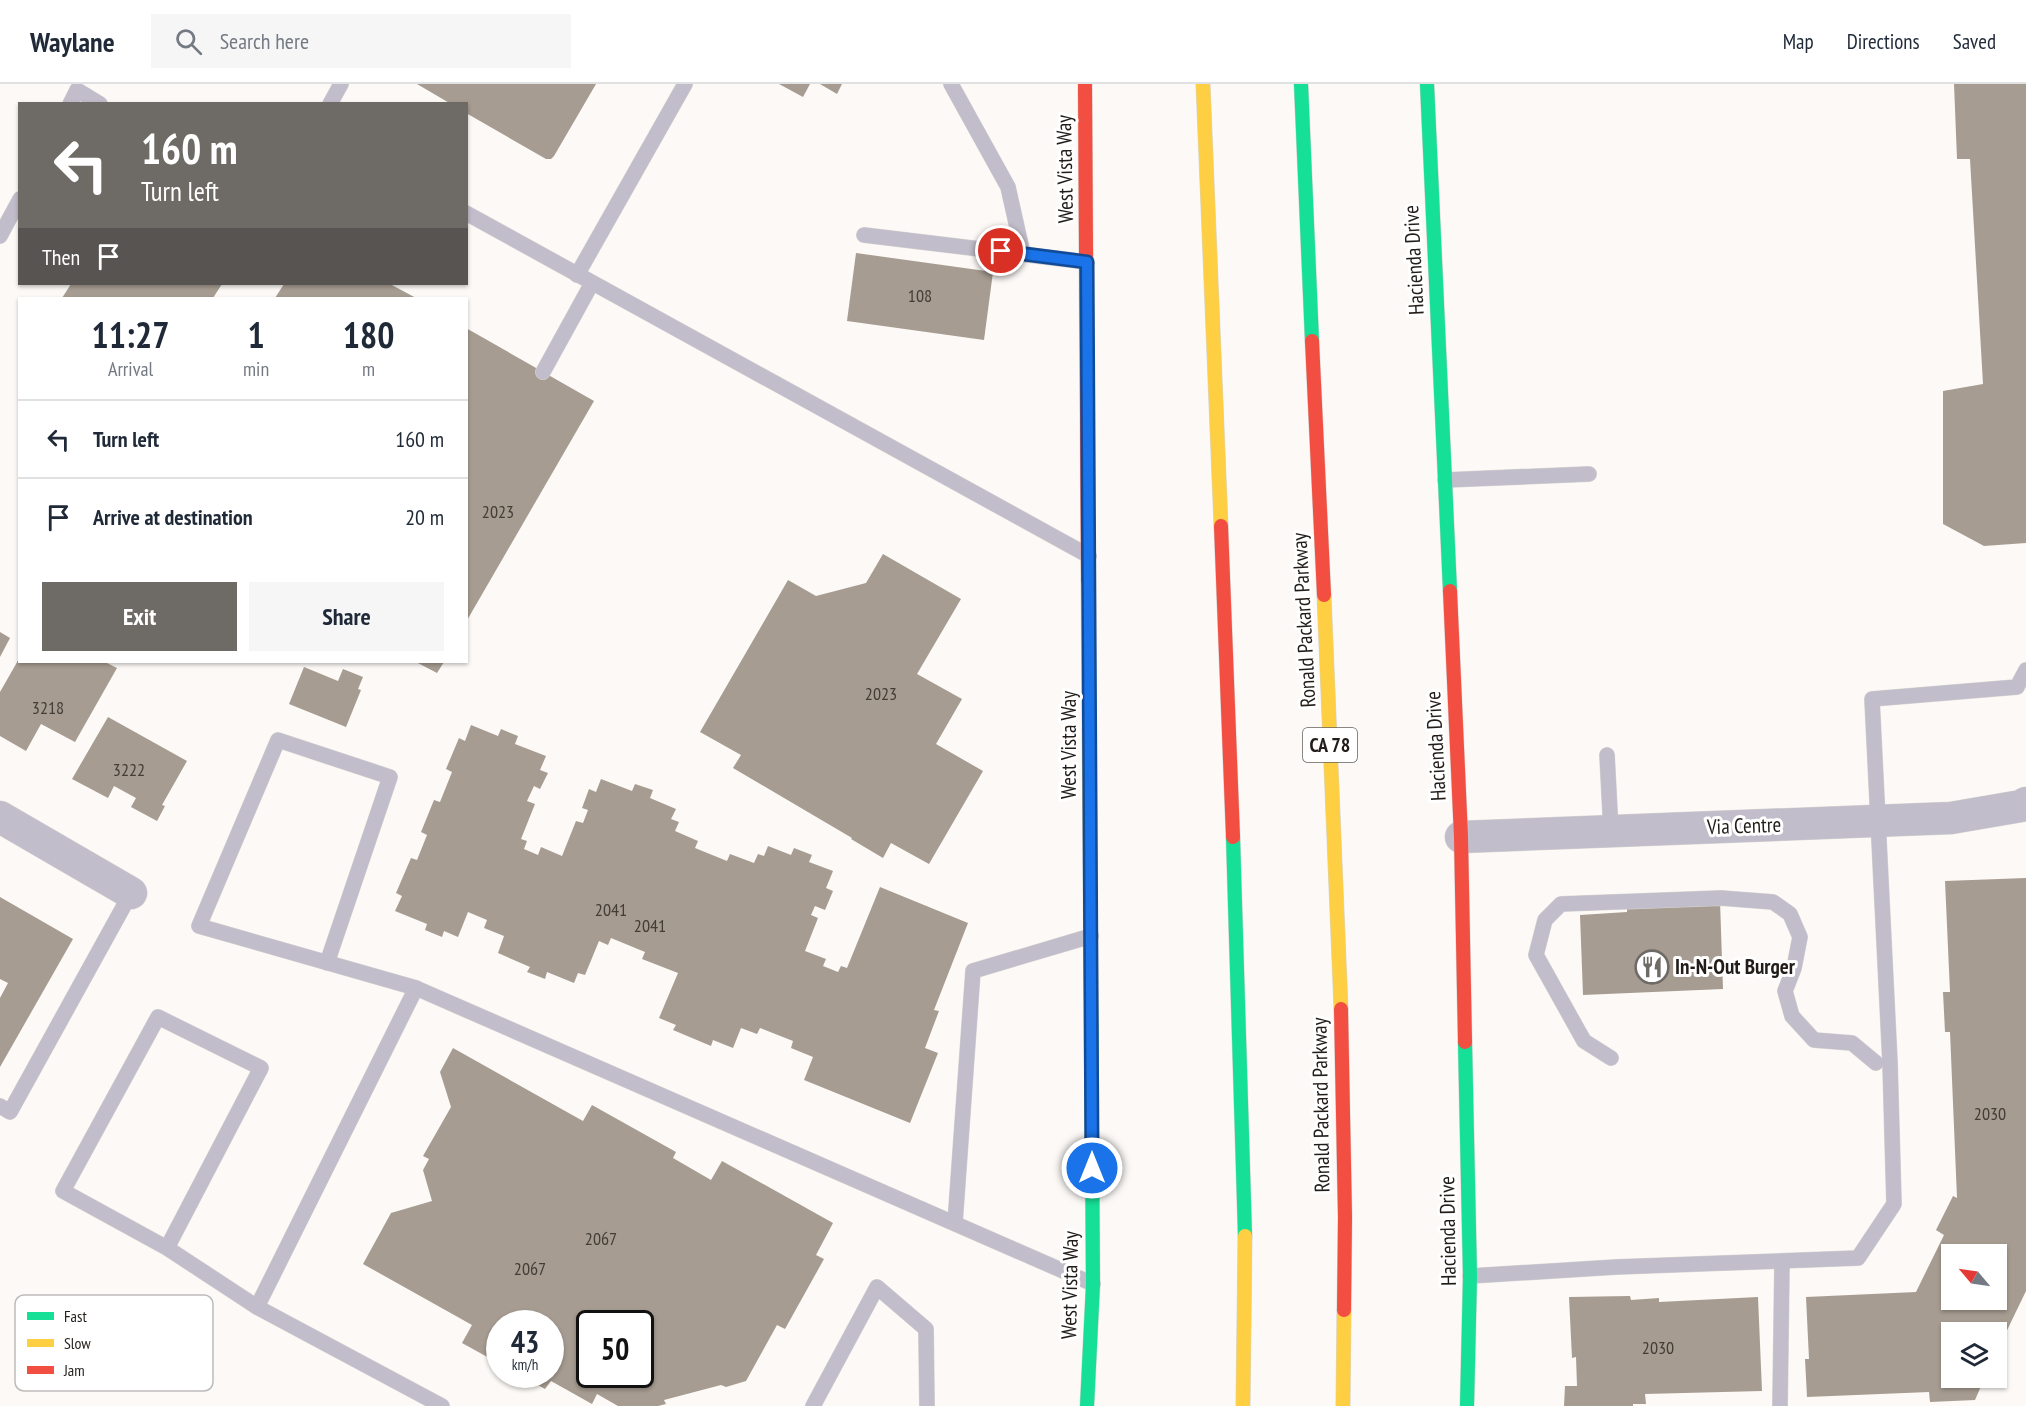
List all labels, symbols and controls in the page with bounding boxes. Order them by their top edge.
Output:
search box [151,14,571,68]
text: Waylane [30,23,115,60]
icon: search [172,25,205,58]
text: Search here [220,27,309,55]
text: Map [1783,28,1814,55]
text: Directions [1847,28,1920,55]
text: Saved [1953,28,1996,55]
street label: West Vista Way [1050,115,1079,223]
text: 160 m [141,121,238,176]
icon: left [42,126,120,204]
text: Turn left [141,174,219,208]
street label: Hacienda Drive [1397,205,1430,316]
pin [975,225,1026,276]
icon: arrive [984,234,1017,267]
icon: arrive [92,240,125,273]
text: Then [42,243,80,271]
house number: 108 [908,284,932,307]
text: 11:27 [92,311,169,358]
text: 1 [247,311,265,358]
text: 180 [343,311,394,358]
text: Arrival [108,356,153,382]
text: min [243,356,269,382]
text: m [362,356,375,382]
icon: left [42,423,75,456]
text: Turn left [93,425,159,453]
text: 160 m [395,425,444,453]
house number: 2023 [482,500,514,523]
icon: arrive [42,501,75,534]
text: Arrive at destination [93,503,253,531]
text: 20 m [405,503,444,531]
street label: Ronald Packard Parkway [1285,532,1322,708]
button: Exit [42,582,237,651]
button: Share [249,582,444,651]
house number: 2023 [865,682,897,705]
street label: West Vista Way [1055,691,1082,799]
street label: Hacienda Drive [1419,691,1452,802]
house number: 3218 [32,696,64,719]
road number: CA 78 [1303,728,1357,762]
house number: 3222 [113,758,145,781]
street label: Via Centre [1705,811,1782,840]
house number: 2041 [595,898,627,921]
house number: 2041 [634,914,666,937]
restaurant icon: In-N-Out Burger [1634,949,1670,985]
place label: In-N-Out Burger [1675,953,1796,980]
street label: Ronald Packard Parkway [1305,1017,1336,1193]
house number: 2030 [1974,1102,2006,1125]
position arrow [1060,1136,1124,1200]
street label: Hacienda Drive [1433,1176,1462,1286]
house number: 2067 [585,1227,617,1250]
street label: West Vista Way [1055,1231,1084,1339]
north arrow [1941,1244,2007,1310]
map controls [1941,1244,2007,1388]
house number: 2067 [514,1257,546,1280]
legend [15,1295,213,1391]
text: Fast [64,1306,87,1326]
speed limit sign: 50 [576,1310,654,1388]
text: 43 [511,1322,539,1361]
button: layers [1941,1322,2007,1388]
text: Slow [64,1333,91,1353]
house number: 2030 [1642,1336,1674,1359]
text: km/h [512,1355,538,1374]
text: Jam [63,1360,85,1380]

